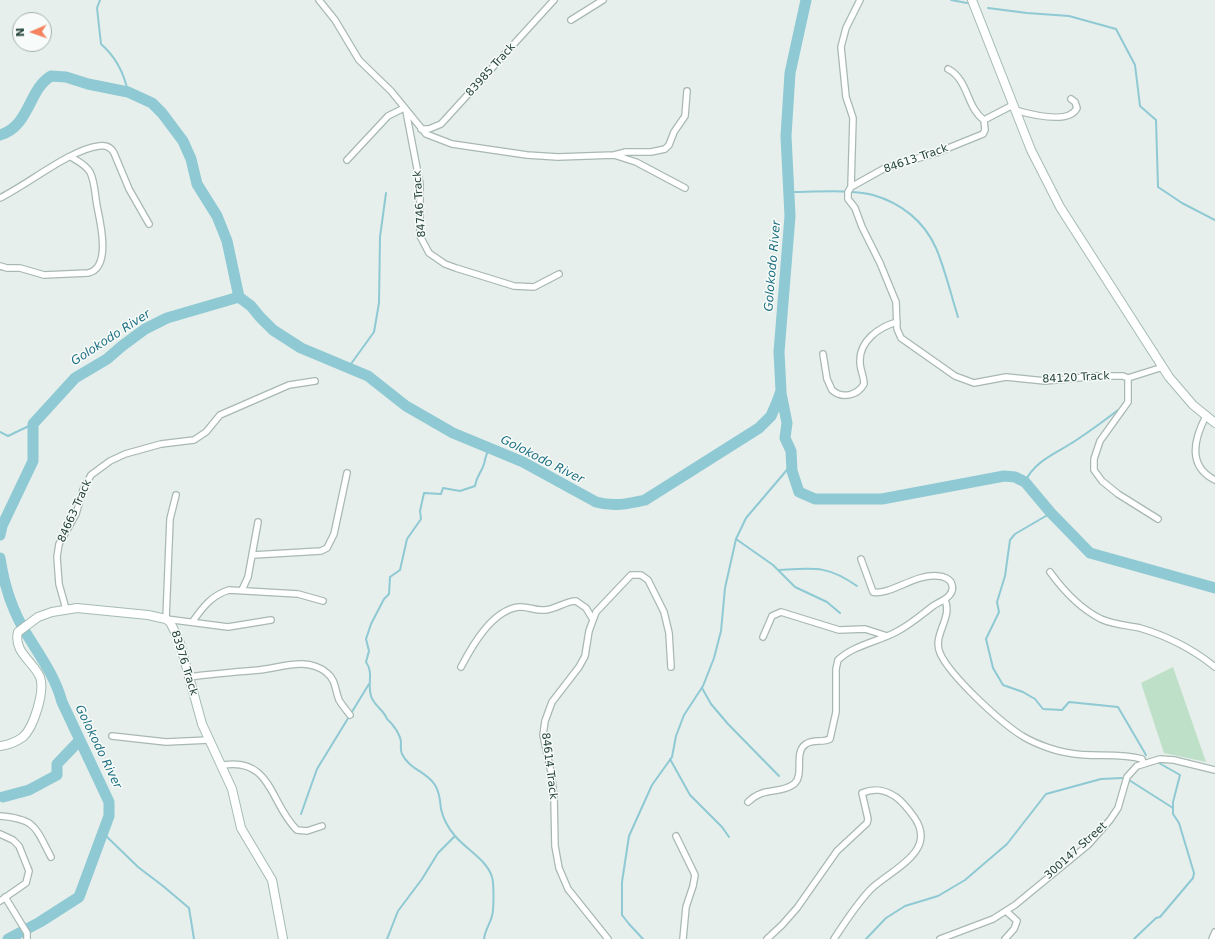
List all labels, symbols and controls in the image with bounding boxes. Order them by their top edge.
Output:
north arrow [12,12,52,52]
text: N [14,28,27,37]
street label: 83985 Track [464,41,518,99]
street label: 84613 Track [882,142,950,176]
street label: 84746 Track [411,170,429,238]
water label: Golokodo River [762,220,784,312]
water label: Golokodo River [69,307,153,369]
street label: 84120 Track [1042,370,1110,386]
water label: Golokodo River [498,433,586,487]
street label: 84663 Track [55,478,95,544]
street label: 83976 Track [168,629,200,697]
water label: Golokodo River [71,703,125,791]
street label: 84614 Track [538,732,560,800]
street label: 300147 Street [1042,820,1110,882]

